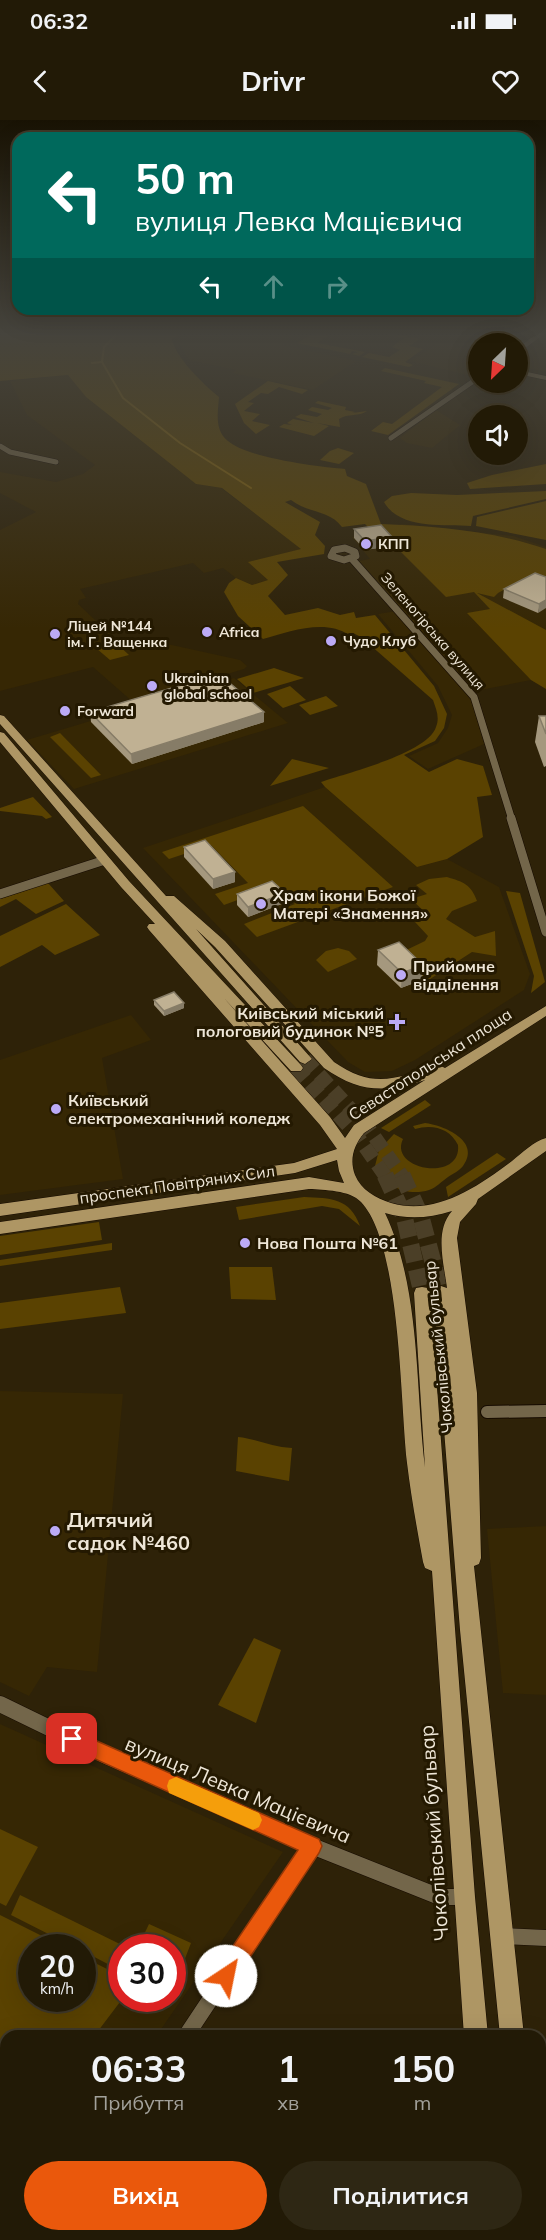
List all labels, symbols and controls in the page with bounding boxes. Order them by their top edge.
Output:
text: 06:32 [30,7,88,35]
text: Drivr [241,64,305,98]
icon: back [24,65,57,98]
icon: heart [489,65,522,98]
text: 50 m [135,152,235,205]
icon: left [36,156,114,234]
text: вулиця Левка Мацієвича [135,204,463,238]
icon: left [194,270,227,303]
icon: ahead [257,270,290,303]
icon: right [320,270,353,303]
north arrow [468,333,528,393]
map controls [468,333,528,465]
button: sound [468,405,528,465]
place label: КПП [378,535,409,553]
marker: КПП [359,537,373,551]
street label: Зеленогірська вулиця [377,569,489,693]
place label: Ліцей №144 ім. Г. Ващенка [67,617,167,651]
place label: Africa [219,623,259,641]
marker: Africa [200,625,214,639]
marker: Ліцей №144 ім. Г. Ващенка [48,627,62,641]
place label: Чудо Клуб [343,632,416,650]
marker: Чудо Клуб [324,634,338,648]
place label: Ukrainian global school [164,669,252,703]
marker: Ukrainian global school [145,679,159,693]
place label: Forward [77,702,134,720]
marker: Forward [58,704,72,718]
place label: Храм ікони Божої Матері «Знамення» [272,885,428,923]
marker: Храм ікони Божої Матері «Знамення» [254,897,268,911]
place label: Прийомне відділення [413,956,499,994]
marker: Прийомне відділення [394,968,408,982]
place label: Киівський міський пологовий будинок №5 [196,1003,384,1041]
street label: Севастопольська площа [345,1004,515,1124]
marker: Киівський міський пологовий будинок №5 [388,1013,406,1031]
place label: Київський електромеханічний коледж [68,1090,291,1128]
marker: Київський електромеханічний коледж [49,1102,63,1116]
street label: проспект Повітряних Сил [78,1160,276,1208]
place label: Нова Пошта №61 [257,1233,398,1253]
marker: Нова Пошта №61 [238,1236,252,1250]
street label: Чоколівський бульвар [419,1260,457,1434]
place label: Дитячий садок №460 [67,1507,190,1555]
marker: Дитячий садок №460 [48,1524,62,1538]
pin [46,1713,97,1764]
icon: arrive [55,1722,88,1755]
street label: Чоколівський бульвар [413,1724,454,1942]
street label: вулиця Левка Мацієвича [122,1731,355,1848]
speed limit sign: 30 [108,1934,186,2012]
position arrow [194,1944,258,2008]
text: 20 [39,1947,75,1985]
text: km/h [40,1979,74,1998]
text: 06:33 [91,2046,186,2091]
text: 1 [277,2046,299,2091]
text: 150 [390,2046,455,2091]
text: Прибуття [93,2090,184,2115]
text: хв [277,2090,299,2115]
text: m [414,2090,431,2115]
button: Вихід [24,2161,267,2230]
button: Поділитися [279,2161,522,2230]

